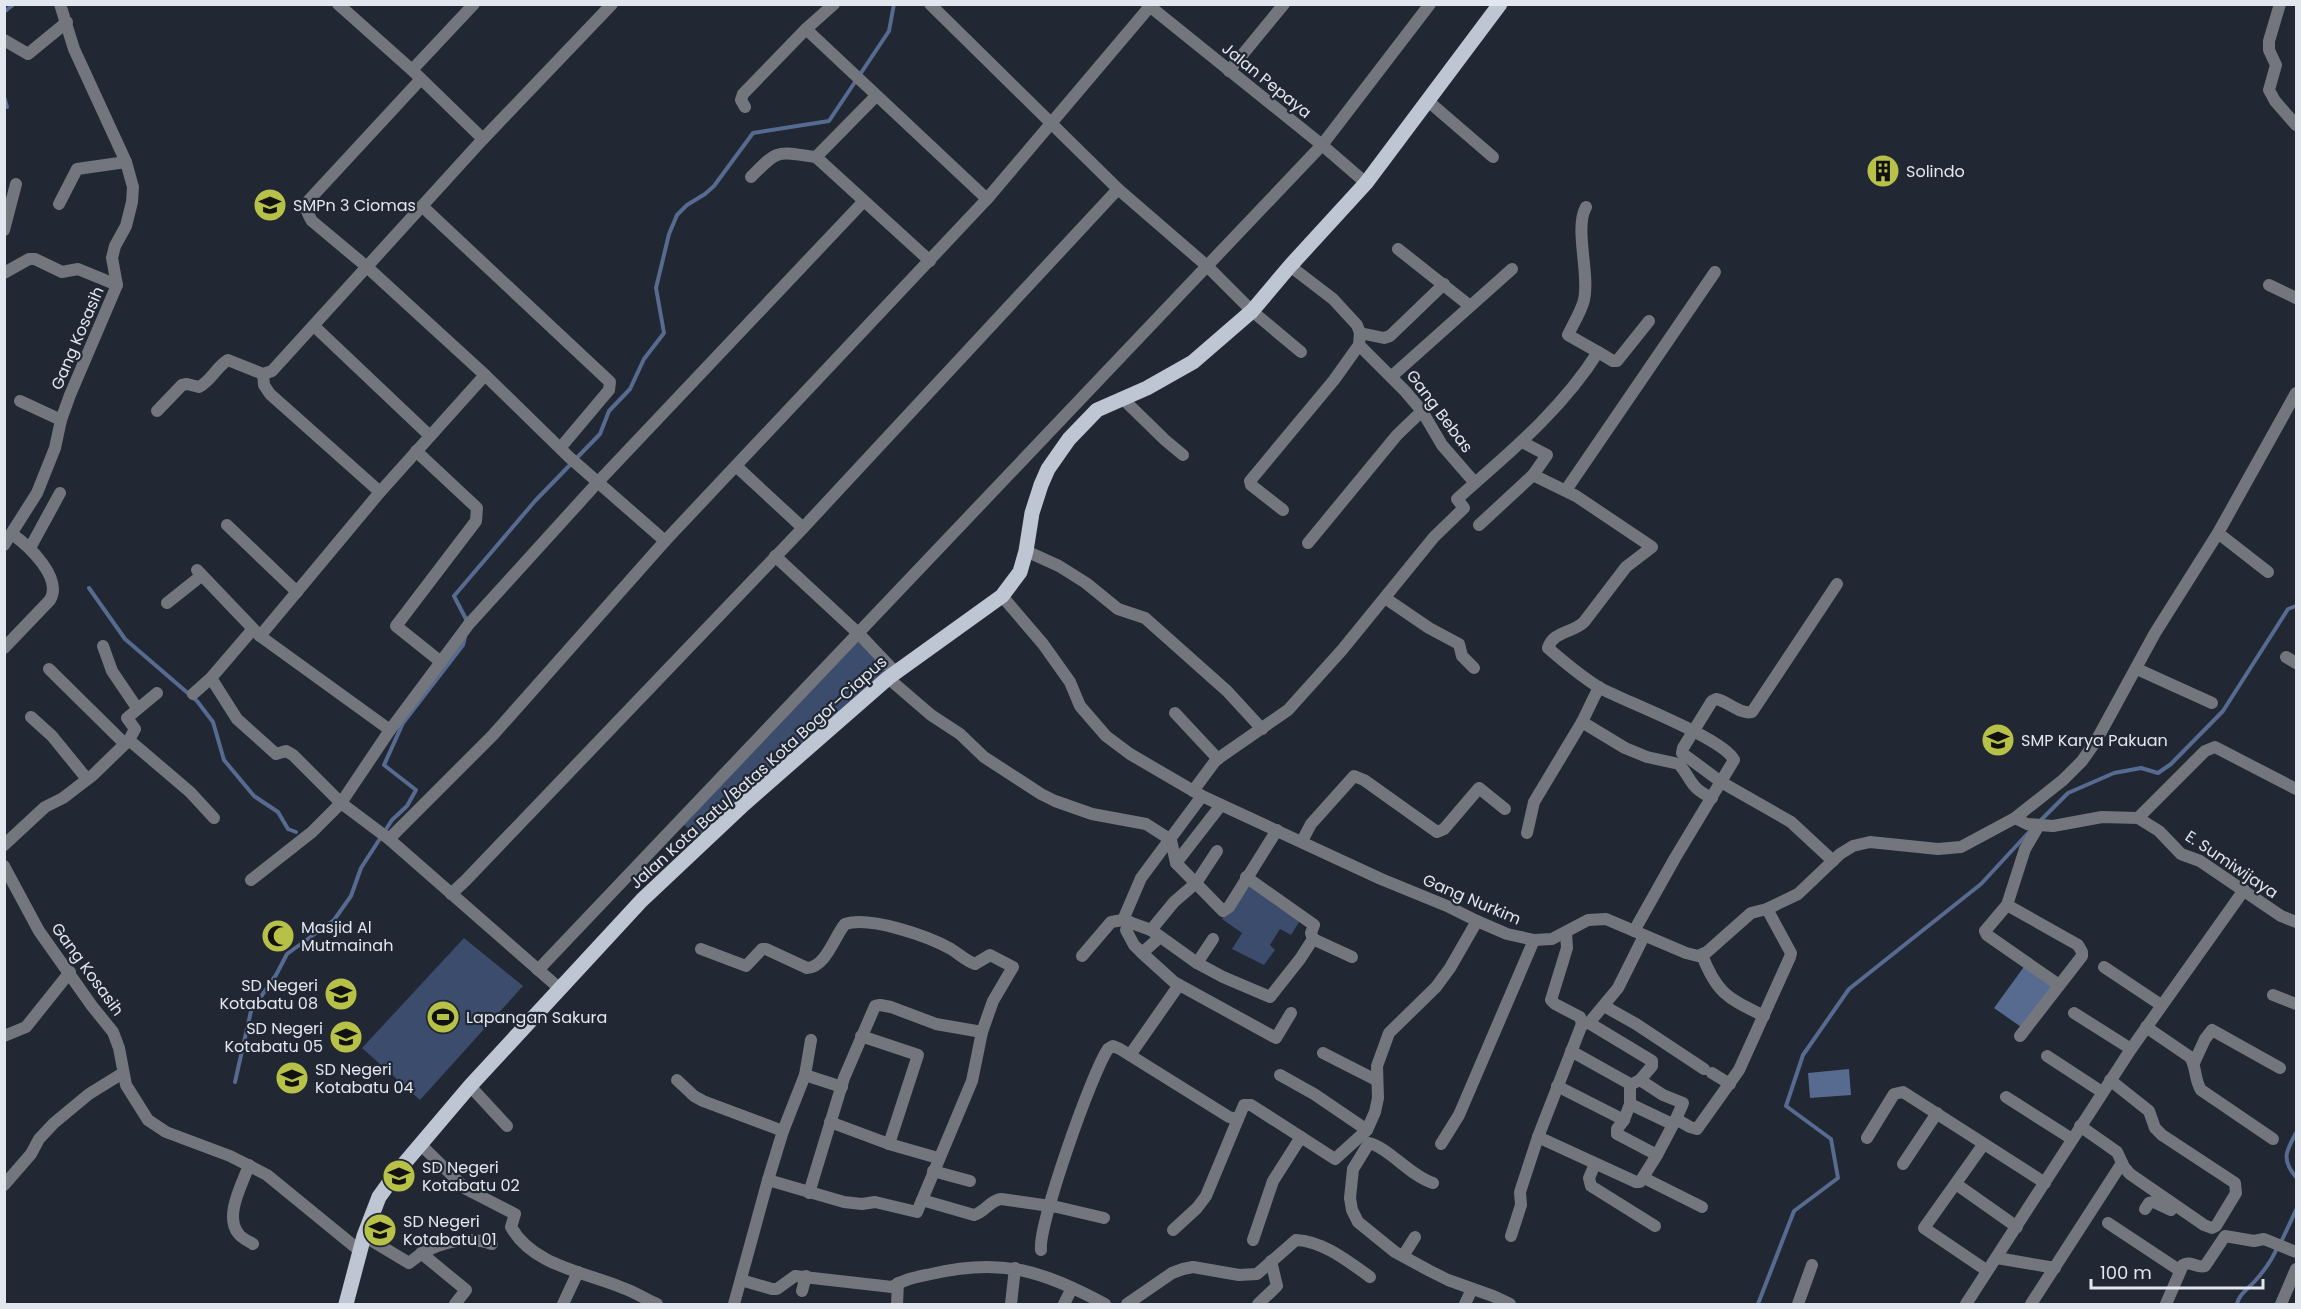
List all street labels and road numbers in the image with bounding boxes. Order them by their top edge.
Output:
street label: Jalan Pepaya [1217,37,1316,124]
street label: Gang Kosasih [45,283,110,393]
street label: Gang Bebas [1401,365,1478,457]
street label: Jalan Kota Batu/Batas Kota Bogor–Ciapus [625,651,892,894]
street label: E. Sumiwijaya [2181,825,2283,904]
street label: Gang Nurkim [1419,868,1524,931]
street label: Gang Kosasih [46,918,129,1021]

